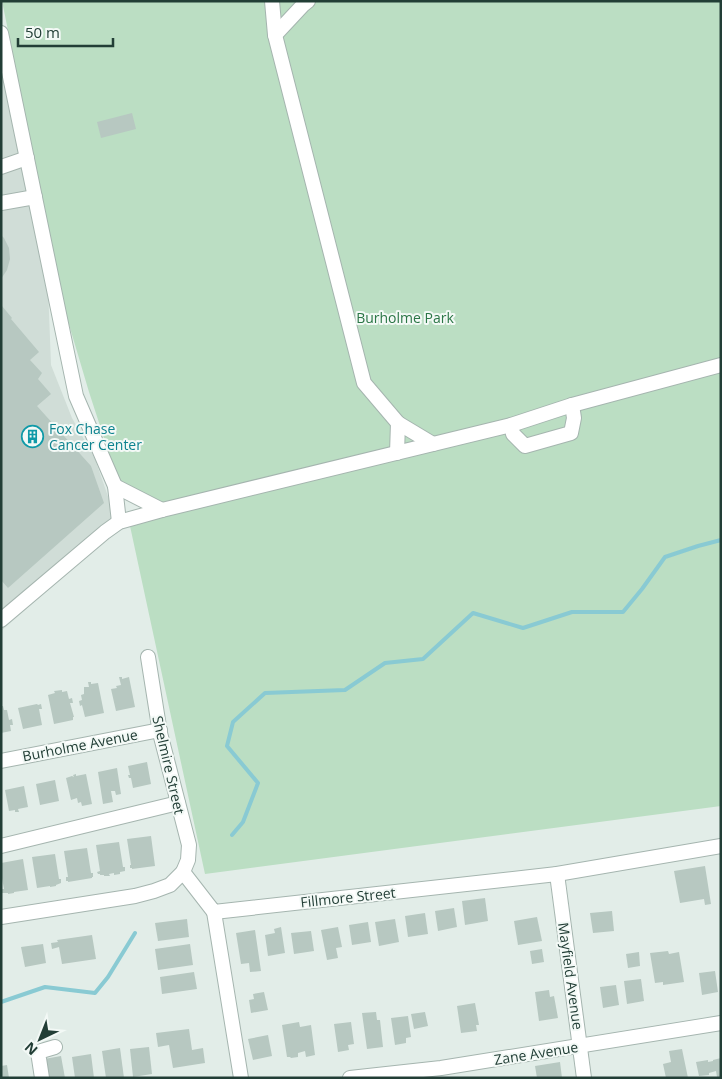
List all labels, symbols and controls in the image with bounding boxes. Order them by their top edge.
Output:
scale bar [18,15,112,47]
text: 50 m [25,22,60,42]
park label: Burholme Park [356,308,454,327]
place label: Fox Chase Cancer Center [49,419,142,454]
building icon: Fox Chase Cancer Center [21,424,45,448]
street label: Shelmire Street [148,714,190,816]
street label: Burholme Avenue [21,724,139,765]
street label: Fillmore Street [299,883,397,911]
street label: Mayfield Avenue [554,921,588,1031]
north arrow [15,1014,65,1064]
street label: Zane Avenue [493,1037,579,1069]
text: N [20,1038,41,1060]

